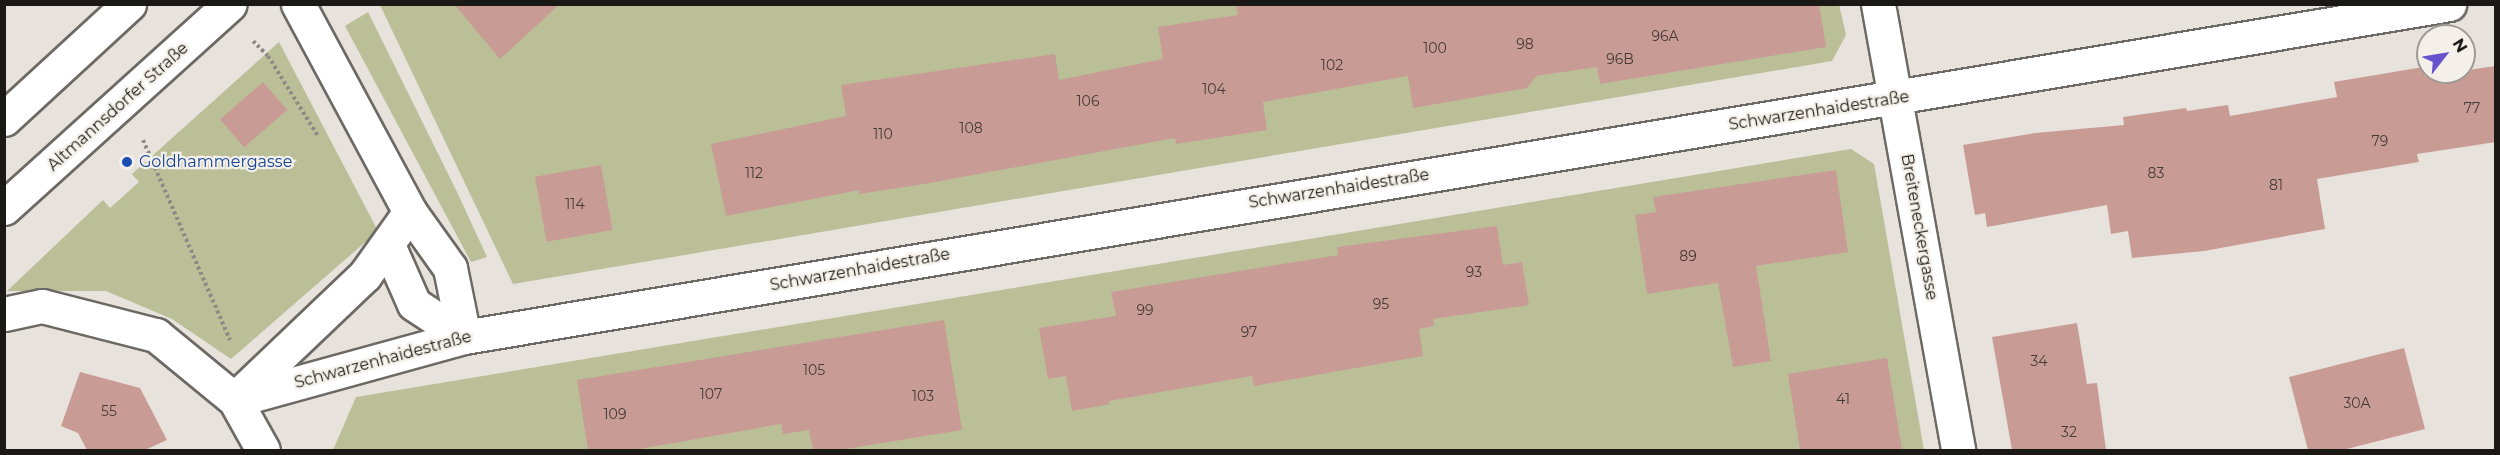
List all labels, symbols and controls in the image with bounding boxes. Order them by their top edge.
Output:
north arrow [2416,24,2476,84]
house number: 96A [1651,28,1679,44]
text: N [2449,35,2472,56]
house number: 98 [1516,36,1534,52]
street label: Altmannsdorfer Straße [44,39,192,175]
house number: 100 [1423,40,1447,56]
house number: 96B [1606,51,1634,67]
house number: 102 [1321,57,1343,73]
house number: 104 [1202,81,1226,97]
street label: Schwarzenhaidestraße [1727,87,1911,135]
house number: 106 [1077,93,1099,109]
house number: 77 [2464,100,2480,116]
house number: 108 [959,120,983,136]
house number: 110 [873,126,893,142]
house number: 79 [2372,133,2388,149]
place label: Goldhammergasse [139,152,292,172]
street label: Breiteneckergasse [1897,152,1941,302]
marker: Goldhammergasse [120,155,134,169]
house number: 112 [745,165,763,181]
street label: Schwarzenhaidestraße [1247,165,1431,213]
house number: 83 [2148,165,2164,181]
house number: 81 [2269,177,2283,193]
house number: 114 [565,196,585,212]
street label: Schwarzenhaidestraße [769,245,951,295]
house number: 89 [1679,248,1697,264]
house number: 93 [1466,264,1482,280]
house number: 95 [1373,296,1389,312]
house number: 99 [1136,302,1154,318]
house number: 97 [1241,324,1257,340]
street label: Schwarzenhaidestraße [292,327,474,393]
house number: 34 [2030,353,2048,369]
house number: 105 [803,362,825,378]
house number: 107 [700,386,722,402]
house number: 103 [912,388,934,404]
house number: 41 [1836,391,1850,407]
house number: 30A [2343,395,2371,411]
house number: 55 [101,403,117,419]
house number: 109 [604,406,626,422]
house number: 32 [2061,424,2077,440]

